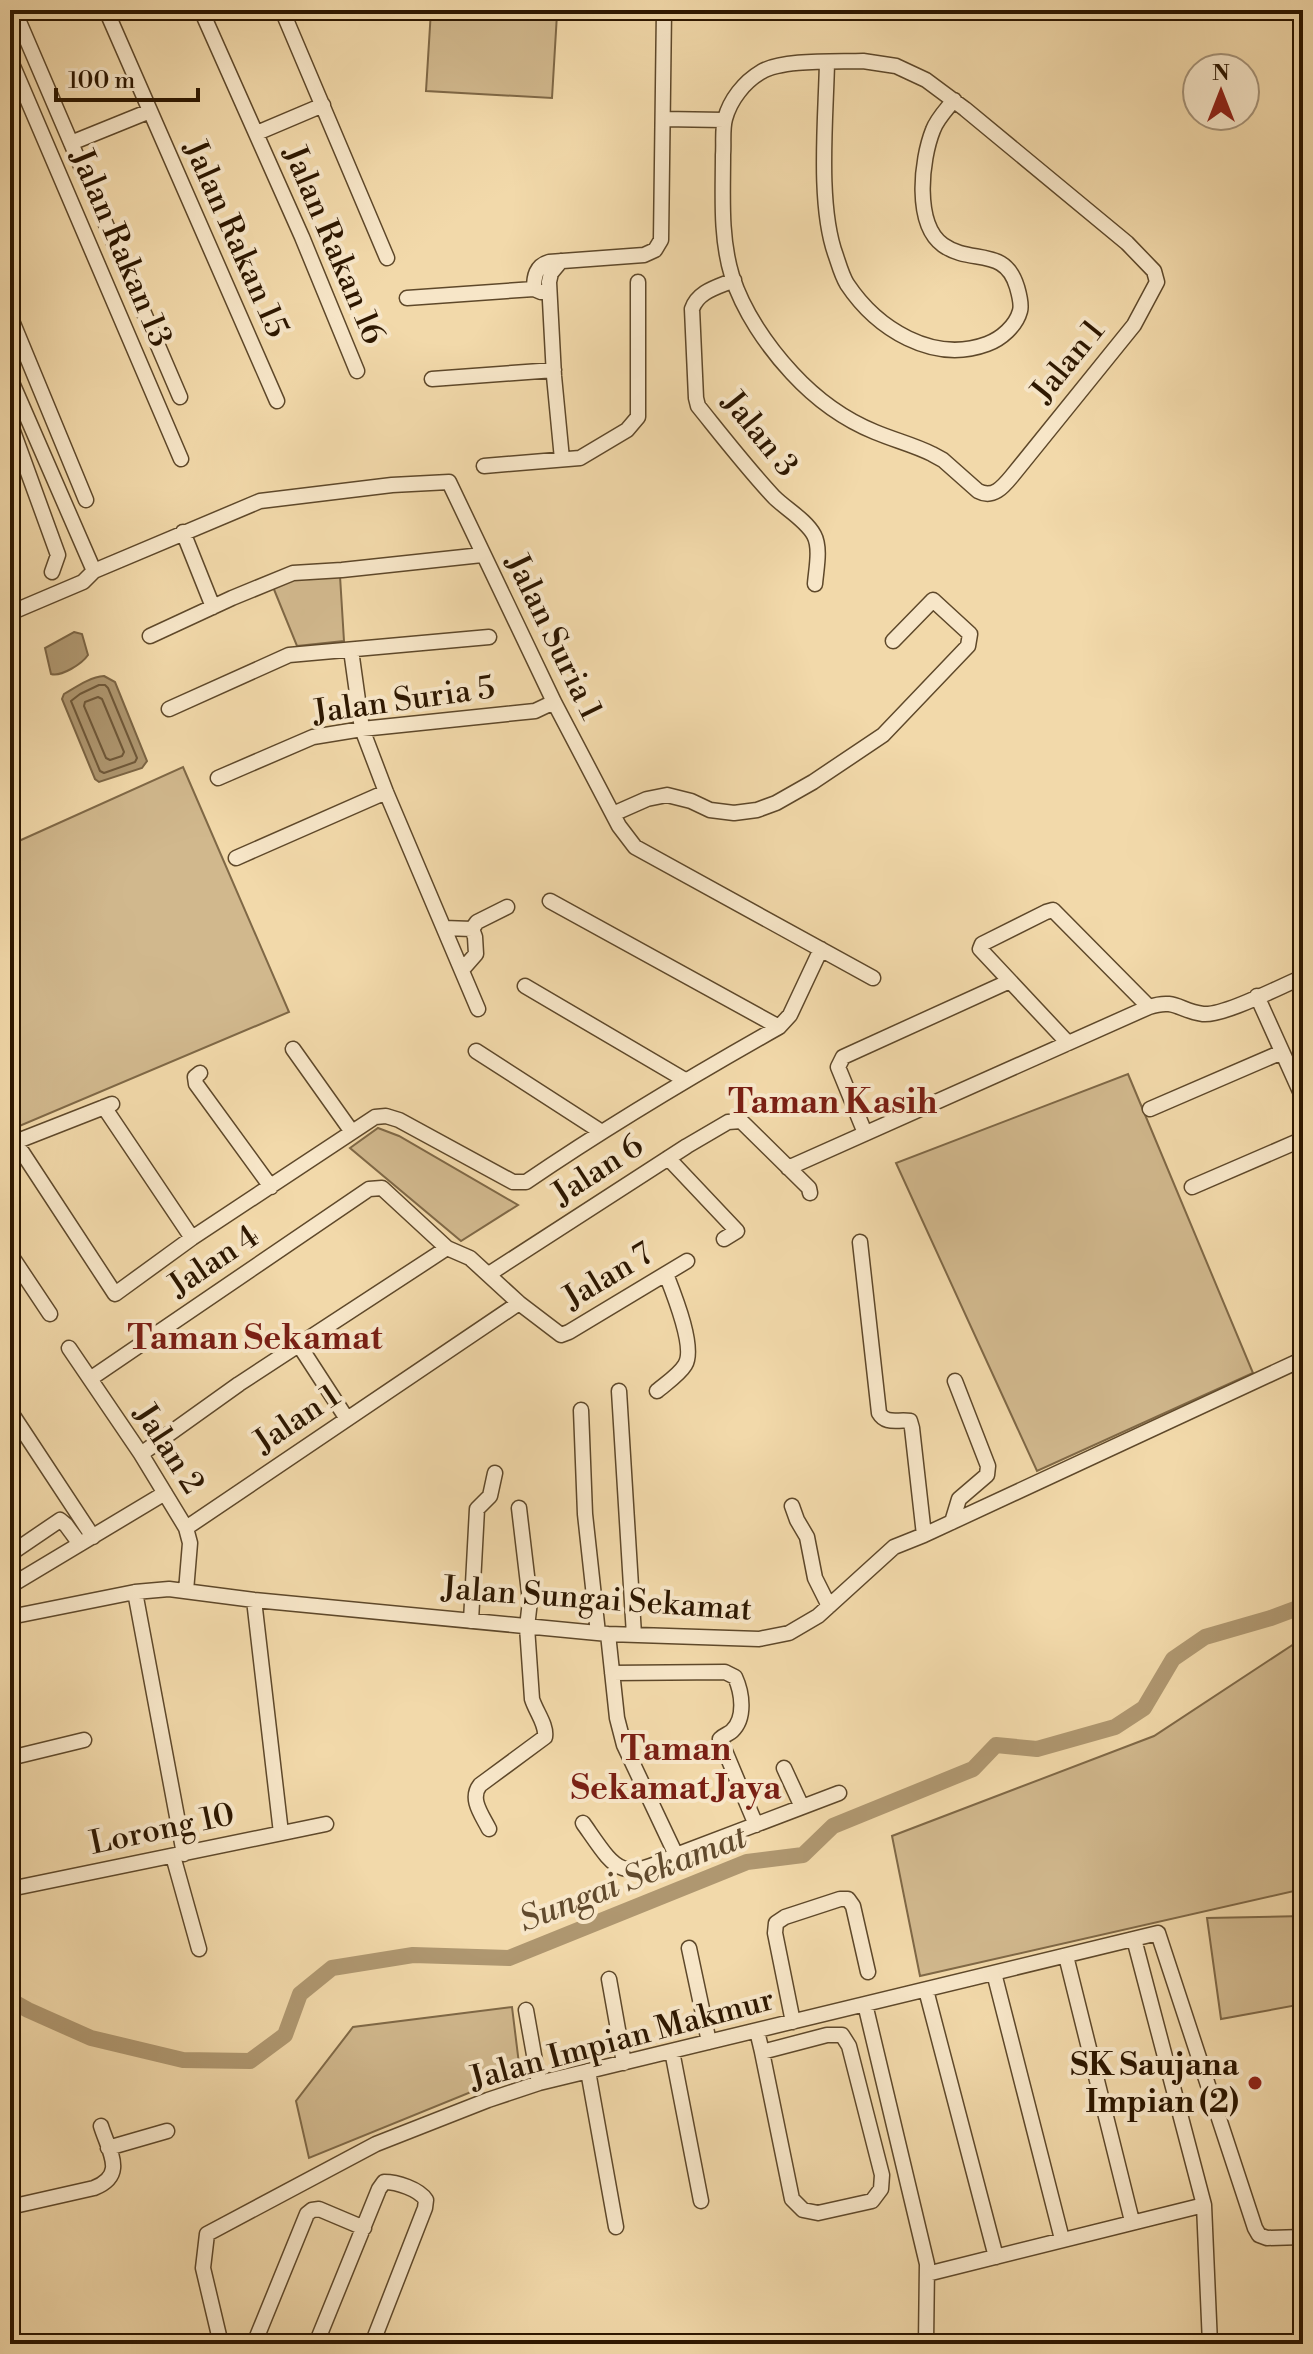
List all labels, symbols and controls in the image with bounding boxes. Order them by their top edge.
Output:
scale bar [56,52,198,102]
north arrow [1181,52,1261,132]
text: N [1212,60,1230,87]
text: 100 m [68,66,135,96]
street label: Jalan Rakan 15 [174,133,297,344]
street label: Jalan Rakan 16 [274,139,394,350]
street label: Jalan Rakan 13 [61,142,181,353]
street label: Jalan 1 [1022,311,1114,411]
street label: Jalan 3 [713,382,807,485]
street label: Jalan Suria 1 [496,547,611,727]
street label: Jalan Suria 5 [310,667,497,733]
district label: Taman Kasih [728,1082,938,1124]
street label: Jalan 6 [544,1126,651,1215]
street label: Jalan 4 [160,1216,267,1306]
street label: Jalan 7 [555,1234,660,1319]
district label: Taman Sekamat [128,1318,383,1360]
street label: Jalan 1 [246,1376,348,1463]
street label: Jalan 2 [125,1396,213,1502]
street label: Jalan Sungai Sekamat [440,1568,753,1630]
district label: Taman Sekamat Jaya [571,1729,782,1810]
street label: Lorong 10 [86,1794,238,1864]
water label: Sungai Sekamat [513,1816,754,1942]
street label: Jalan Impian Makmur [465,1979,779,2099]
place label: SK Saujana Impian (2) [1070,2045,1240,2122]
marker: SK Saujana Impian (2) [1246,2074,1264,2092]

